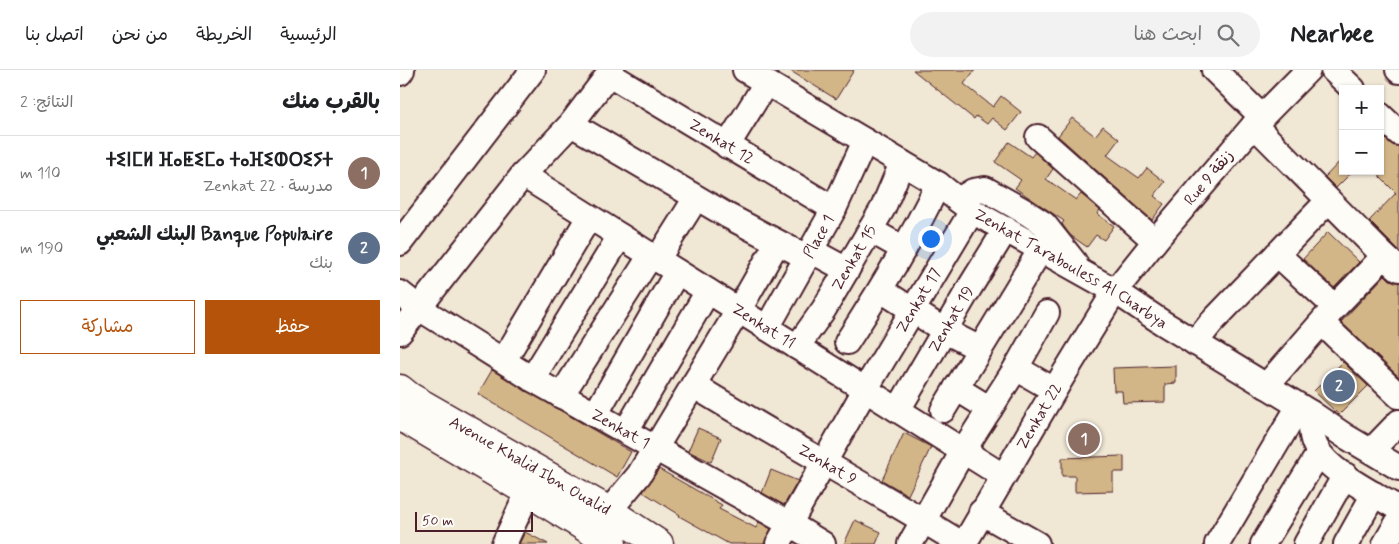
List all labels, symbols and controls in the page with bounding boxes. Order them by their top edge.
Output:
search box [910,12,1260,57]
text: Nearbee [1290,19,1374,50]
icon: search [1214,21,1242,49]
text: ابحث هنا [1134,22,1202,47]
text: اتصل بنا [25,23,84,47]
text: من نحن [112,23,168,47]
text: الخريطة [196,23,252,47]
text: الرئيسية [280,23,337,47]
map controls [1339,85,1384,175]
button: + [1339,85,1384,130]
text: بالقرب منك [282,88,380,116]
text: النتائج: 2 [20,92,73,113]
street label: Zenkat 12 [685,114,758,169]
button: − [1339,130,1384,175]
street label: Rue 9 زنقة [1180,146,1238,210]
text: ⵜⵉⵏⵎⵍ ⴼⴰⵟⵉⵎⴰ ⵜⴰⴼⵉⵀⵔⵉⵢⵜ [106,148,333,173]
text: 110 m [20,163,61,184]
text: 1 [360,163,368,184]
text: مدرسة · Zenkat 22 [203,176,333,197]
street label: Zenkat Tarabouless Al Charbya [970,204,1172,334]
street label: Place 1 [798,211,839,262]
street label: Zenkat 15 [827,221,881,294]
text: Banque Populaire البنك الشعبي [96,222,333,247]
your location [918,226,944,252]
text: 190 m [20,238,63,259]
text: 2 [360,238,368,259]
text: بنك [309,253,333,274]
street label: Zenkat 17 [891,264,946,337]
street label: Zenkat 19 [923,282,979,357]
street label: Zenkat 11 [728,298,799,354]
button: مشاركة [20,300,195,354]
button: حفظ [205,300,380,354]
pin: 2 [1323,367,1355,405]
street label: Zenkat 22 [1011,379,1067,453]
street label: Zenkat 1 [587,404,654,454]
street label: Avenue Khalid Ibn Oualid [446,411,614,520]
pin: 1 [1068,420,1100,458]
street label: Zenkat 9 [794,439,861,490]
scale bar [415,509,532,532]
text: 50 m [422,512,453,530]

